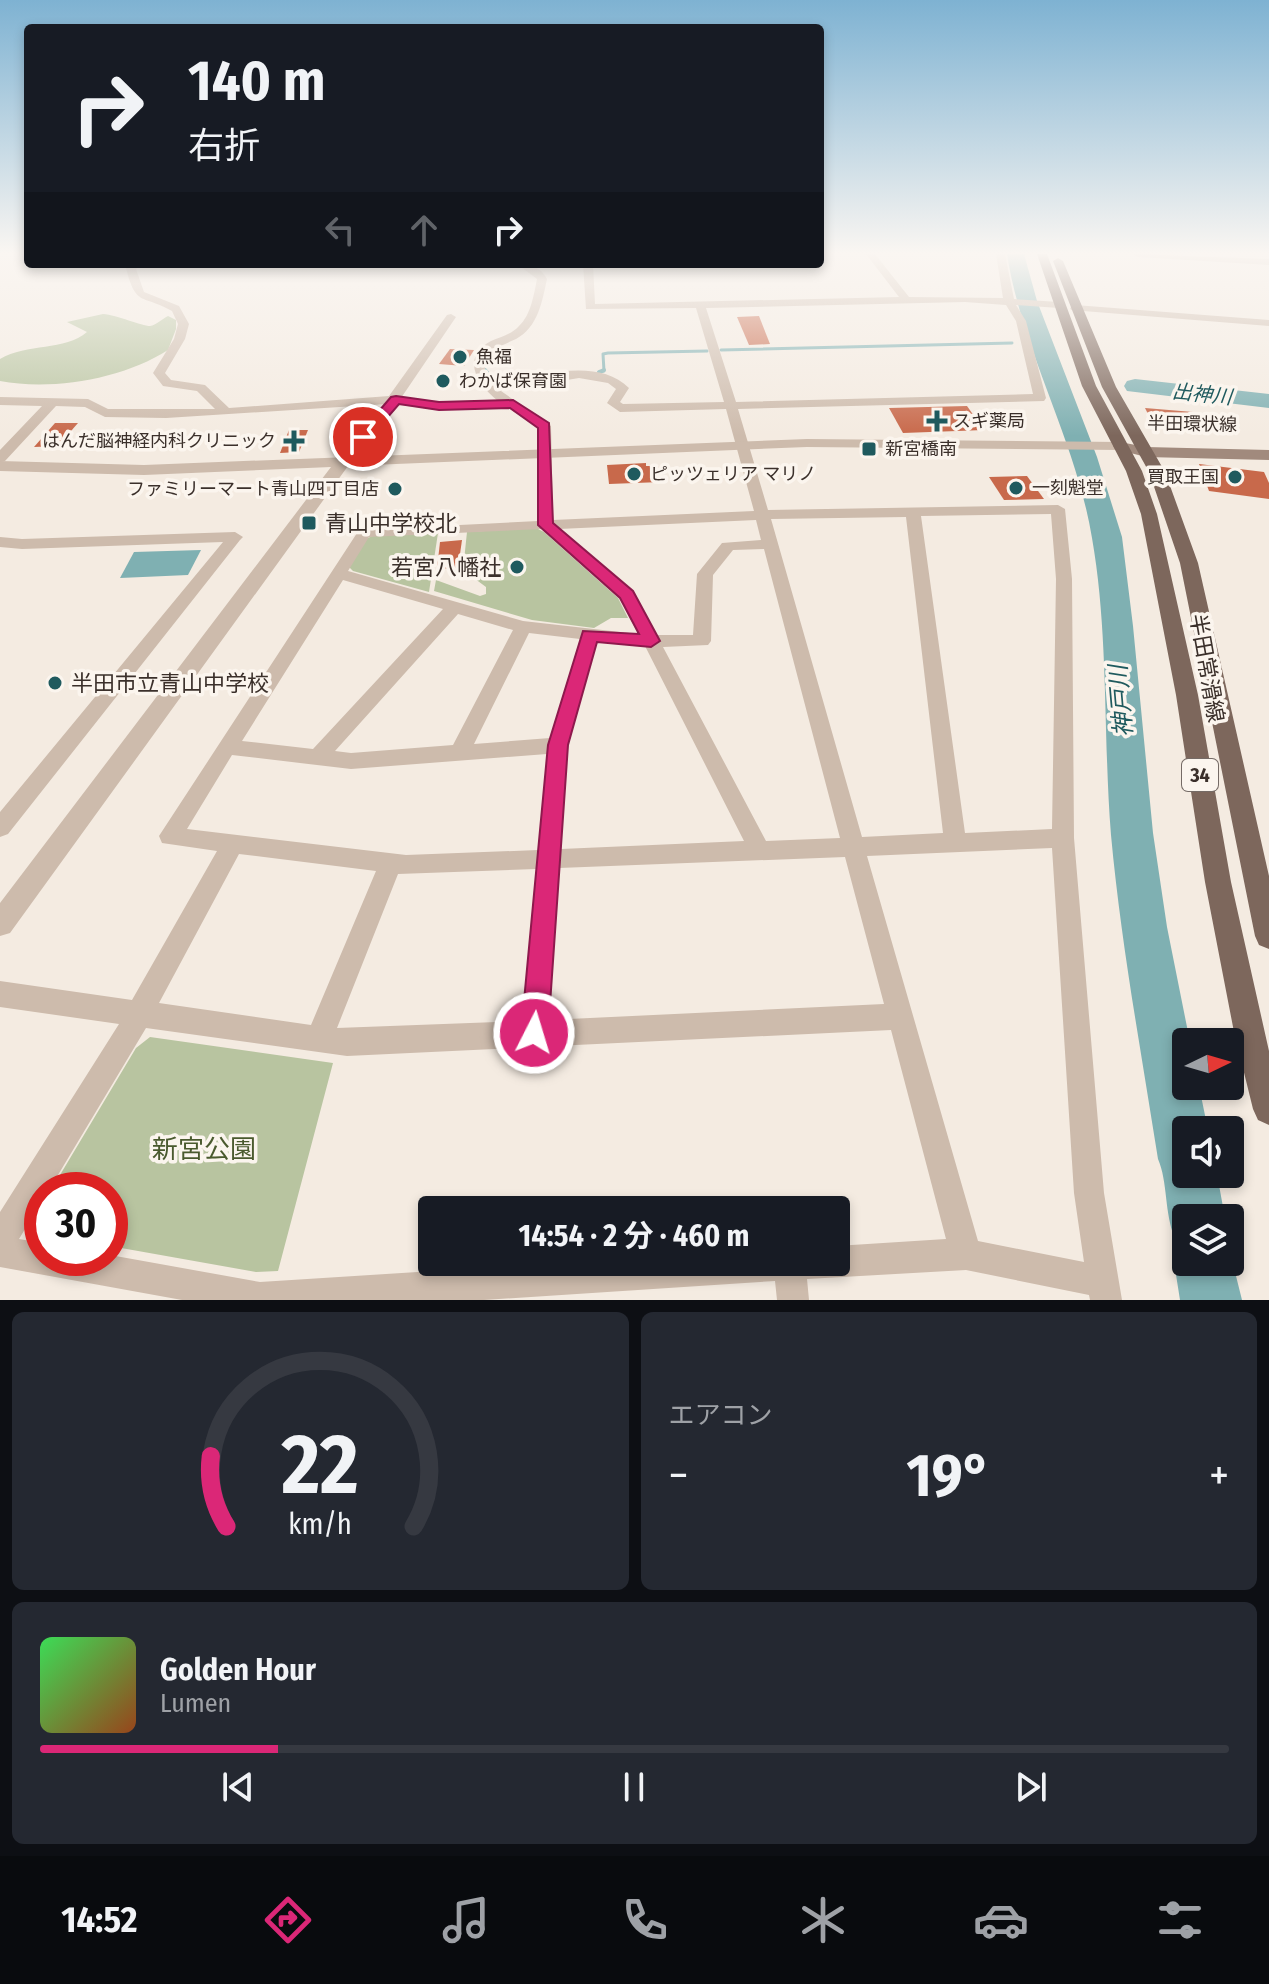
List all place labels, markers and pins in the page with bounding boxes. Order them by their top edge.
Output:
place label: 魚福 [476,346,512,368]
marker: 魚福 [451,348,469,366]
place label: わかば保育園 [459,370,567,392]
marker: わかば保育園 [434,372,452,390]
pin [329,403,397,471]
place label: スギ薬局 [953,410,1025,432]
marker: スギ薬局 [928,412,946,430]
place label: はんだ脳神経内科クリニック [42,430,276,452]
marker: はんだ脳神経内科クリニック [283,430,305,452]
place label: 新宮橋南 [885,438,957,460]
marker: 新宮橋南 [860,440,878,458]
place label: ピッツェリア マリノ [650,463,816,485]
marker: ピッツェリア マリノ [625,465,643,483]
place label: 買取王国 [1147,466,1219,488]
marker: 買取王国 [1226,468,1244,486]
place label: 一刻魁堂 [1032,477,1104,499]
place label: ファミリーマート青山四丁目店 [127,478,379,500]
marker: 一刻魁堂 [1007,479,1025,497]
marker: ファミリーマート青山四丁目店 [386,480,404,498]
place label: 青山中学校北 [325,510,457,537]
marker: 青山中学校北 [300,514,318,532]
place label: 若宮八幡社 [391,554,501,581]
marker: 若宮八幡社 [508,558,526,576]
place label: 半田市立青山中学校 [71,670,269,697]
marker: 半田市立青山中学校 [46,674,64,692]

